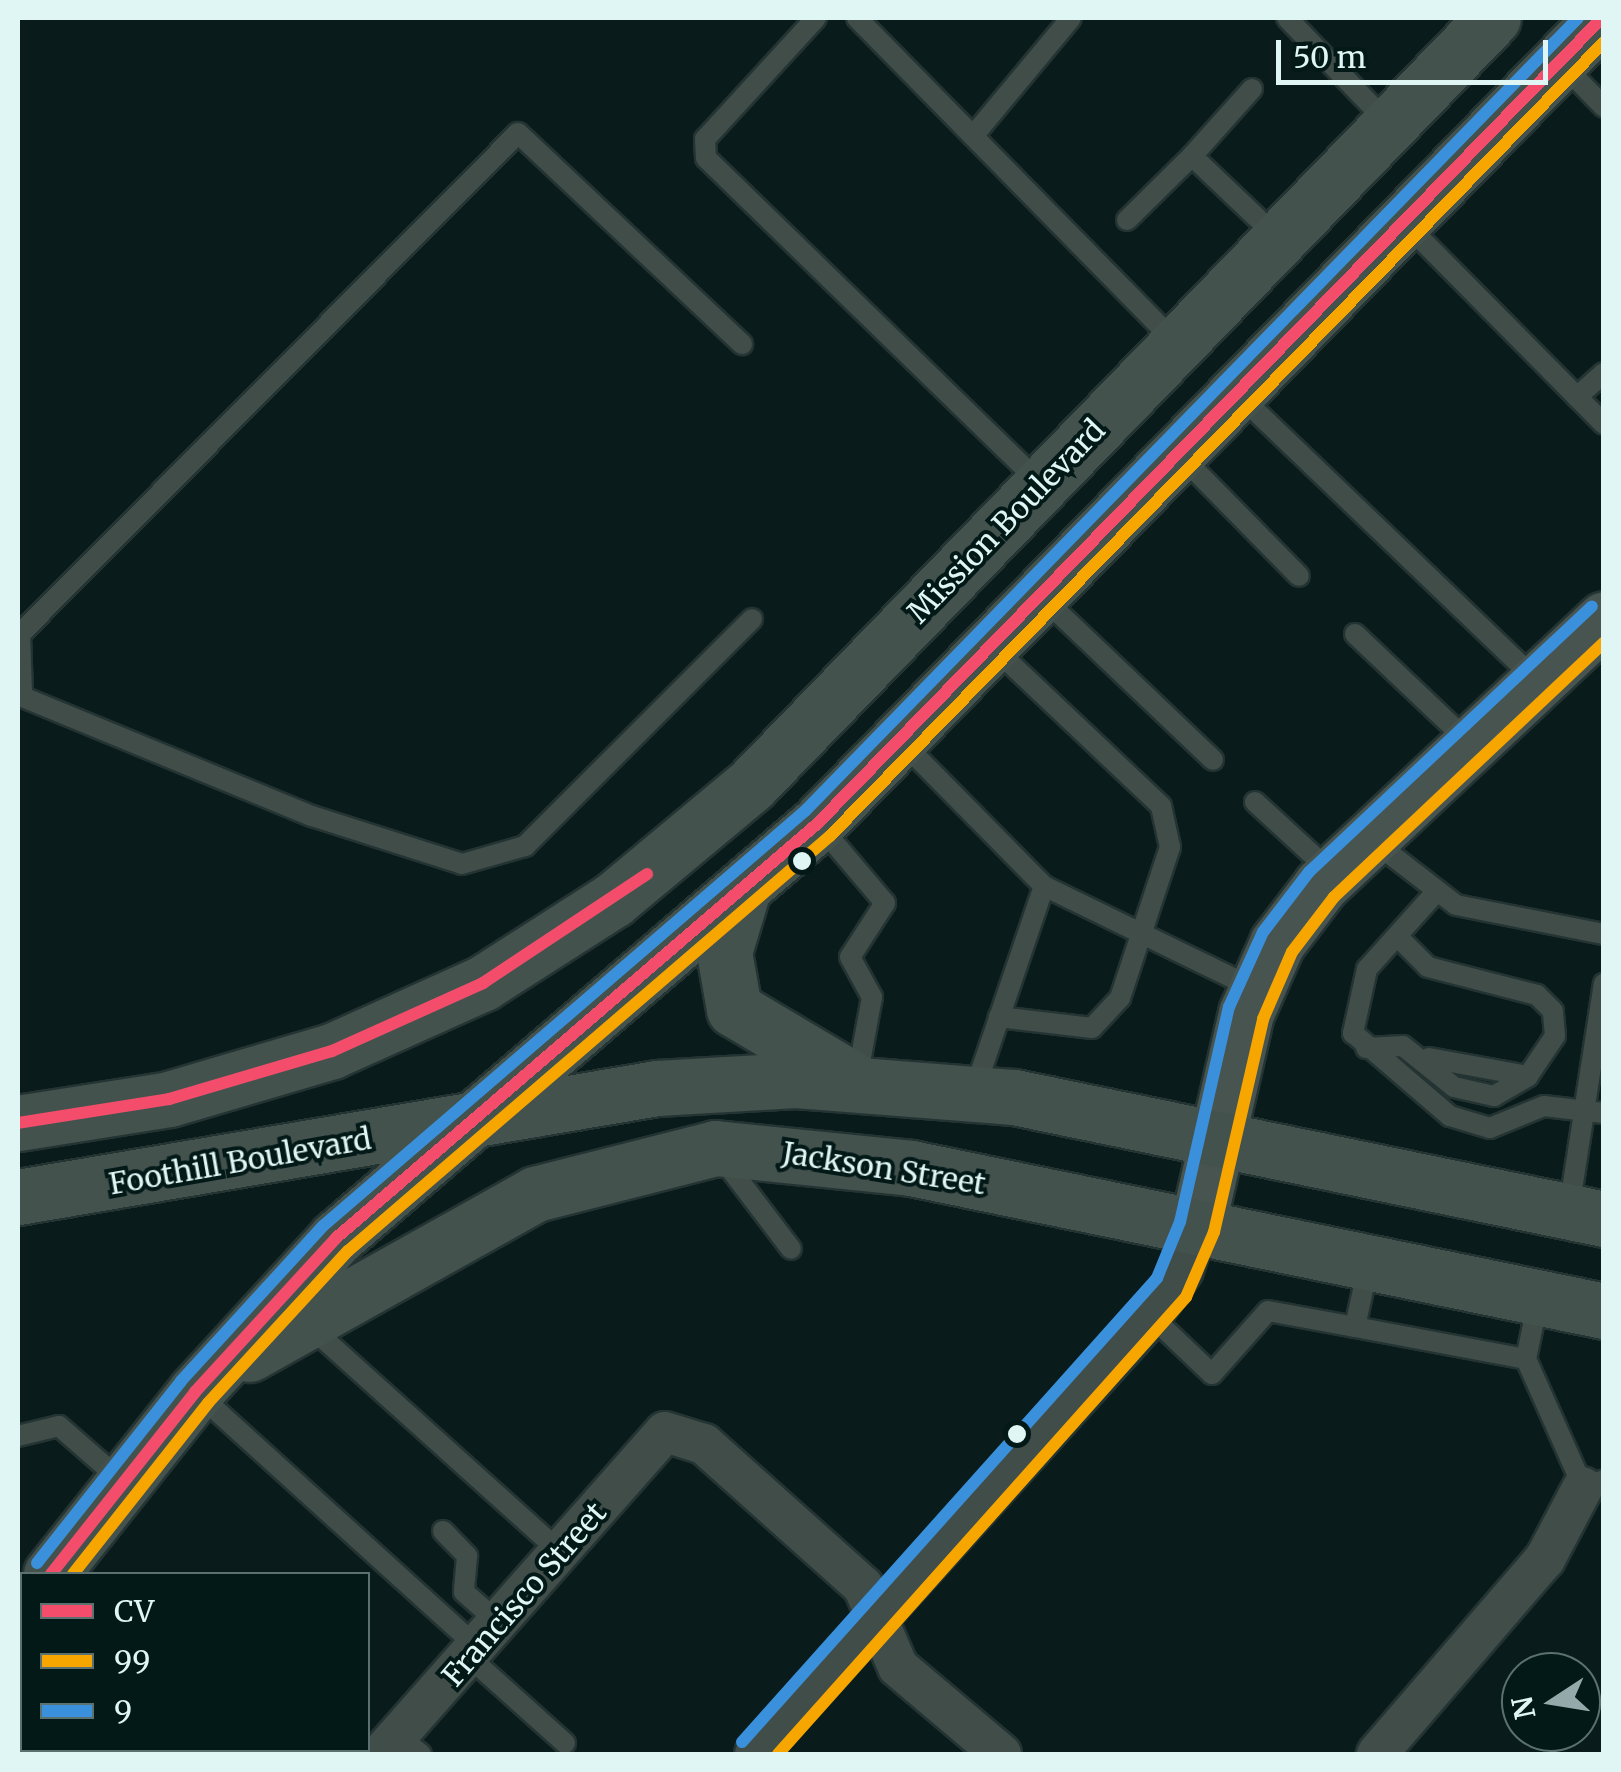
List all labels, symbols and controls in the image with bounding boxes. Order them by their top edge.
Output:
scale bar [1281,20,1554,82]
text: 50 m [1293,38,1366,76]
street label: Mission Boulevard [900,412,1112,630]
unlabelled marker [792,851,812,871]
street label: Foothill Boulevard [106,1120,374,1202]
street label: Jackson Street [780,1134,988,1202]
unlabelled marker [1007,1424,1027,1444]
street label: Francisco Street [434,1495,614,1693]
legend [20,1572,370,1752]
text: CV [114,1592,154,1630]
text: 99 [114,1642,150,1680]
north arrow [1501,1652,1601,1752]
text: 9 [114,1692,132,1730]
text: N [1504,1693,1544,1722]

